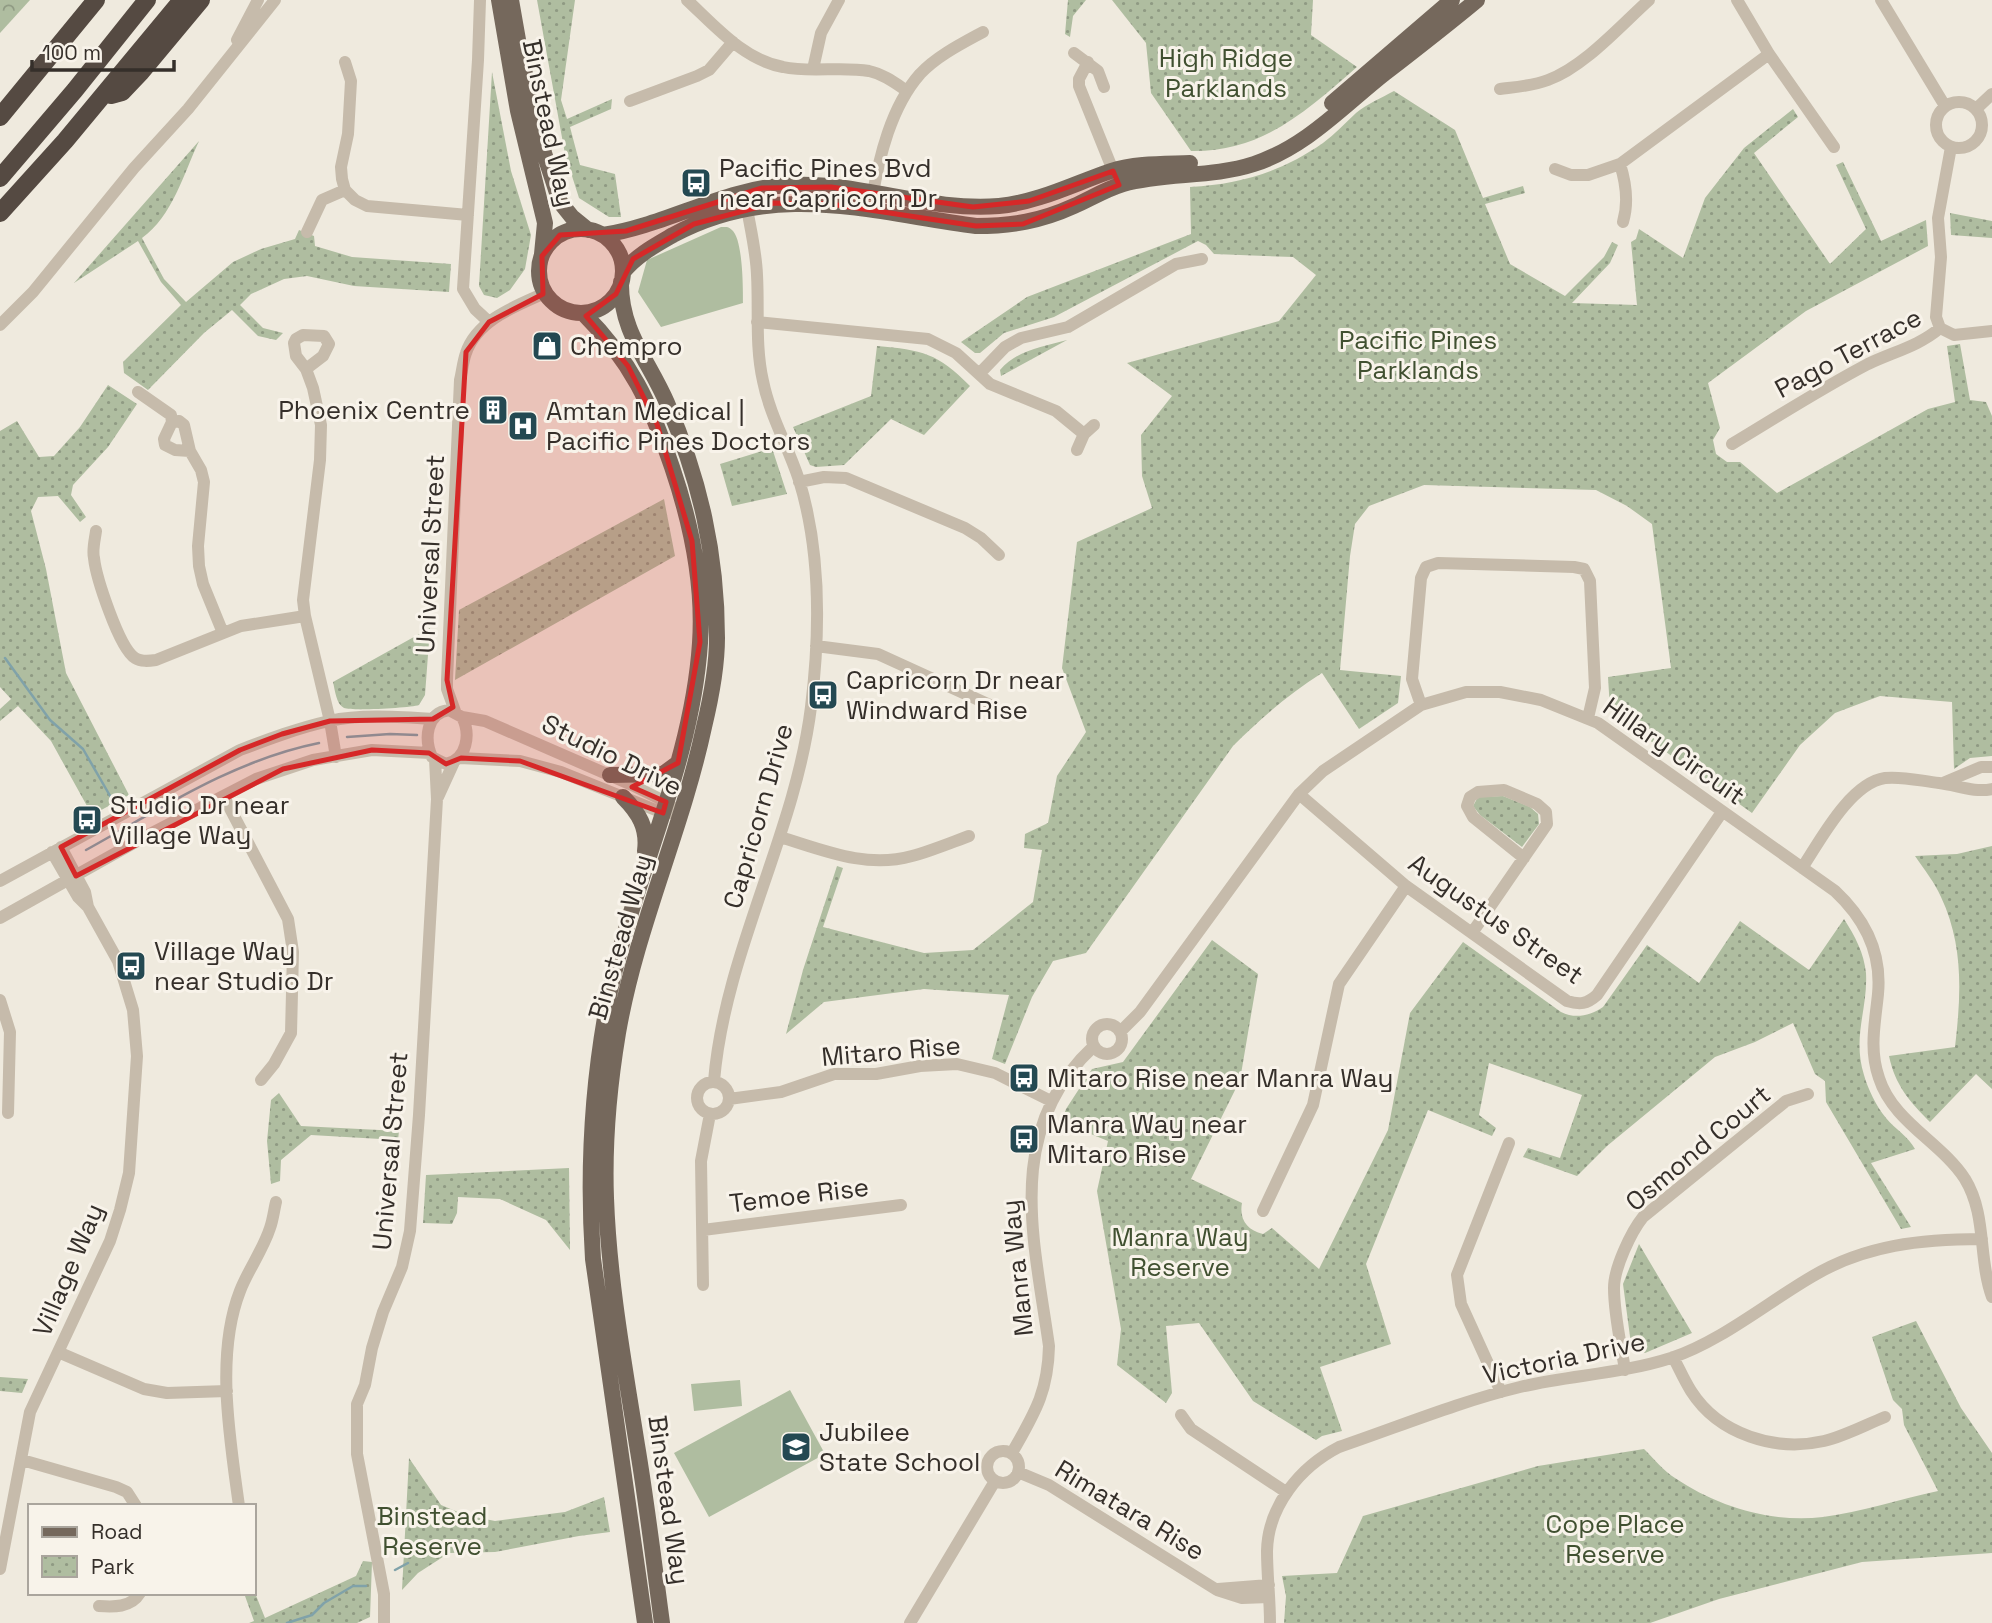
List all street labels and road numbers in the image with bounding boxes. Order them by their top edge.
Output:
street label: Binstead Way [515,36,583,210]
street label: Pago Terrace [1769,300,1927,406]
street label: Universal Street [408,454,452,654]
street label: Hillary Circuit [1596,690,1752,812]
street label: Studio Drive [536,706,688,804]
street label: Capricorn Drive [715,720,801,912]
street label: Augustus Street [1402,846,1590,992]
street label: Binstead Way [580,850,660,1024]
street label: Mitaro Rise [820,1028,962,1074]
street label: Universal Street [364,1050,416,1252]
street label: Osmond Court [1618,1077,1778,1219]
street label: Temoe Rise [727,1170,871,1220]
street label: Village Way [25,1198,111,1342]
street label: Manra Way [993,1198,1041,1338]
street label: Victoria Drive [1480,1324,1648,1392]
street label: Binstead Way [640,1413,698,1587]
street label: Rimatara Rise [1049,1452,1211,1568]

